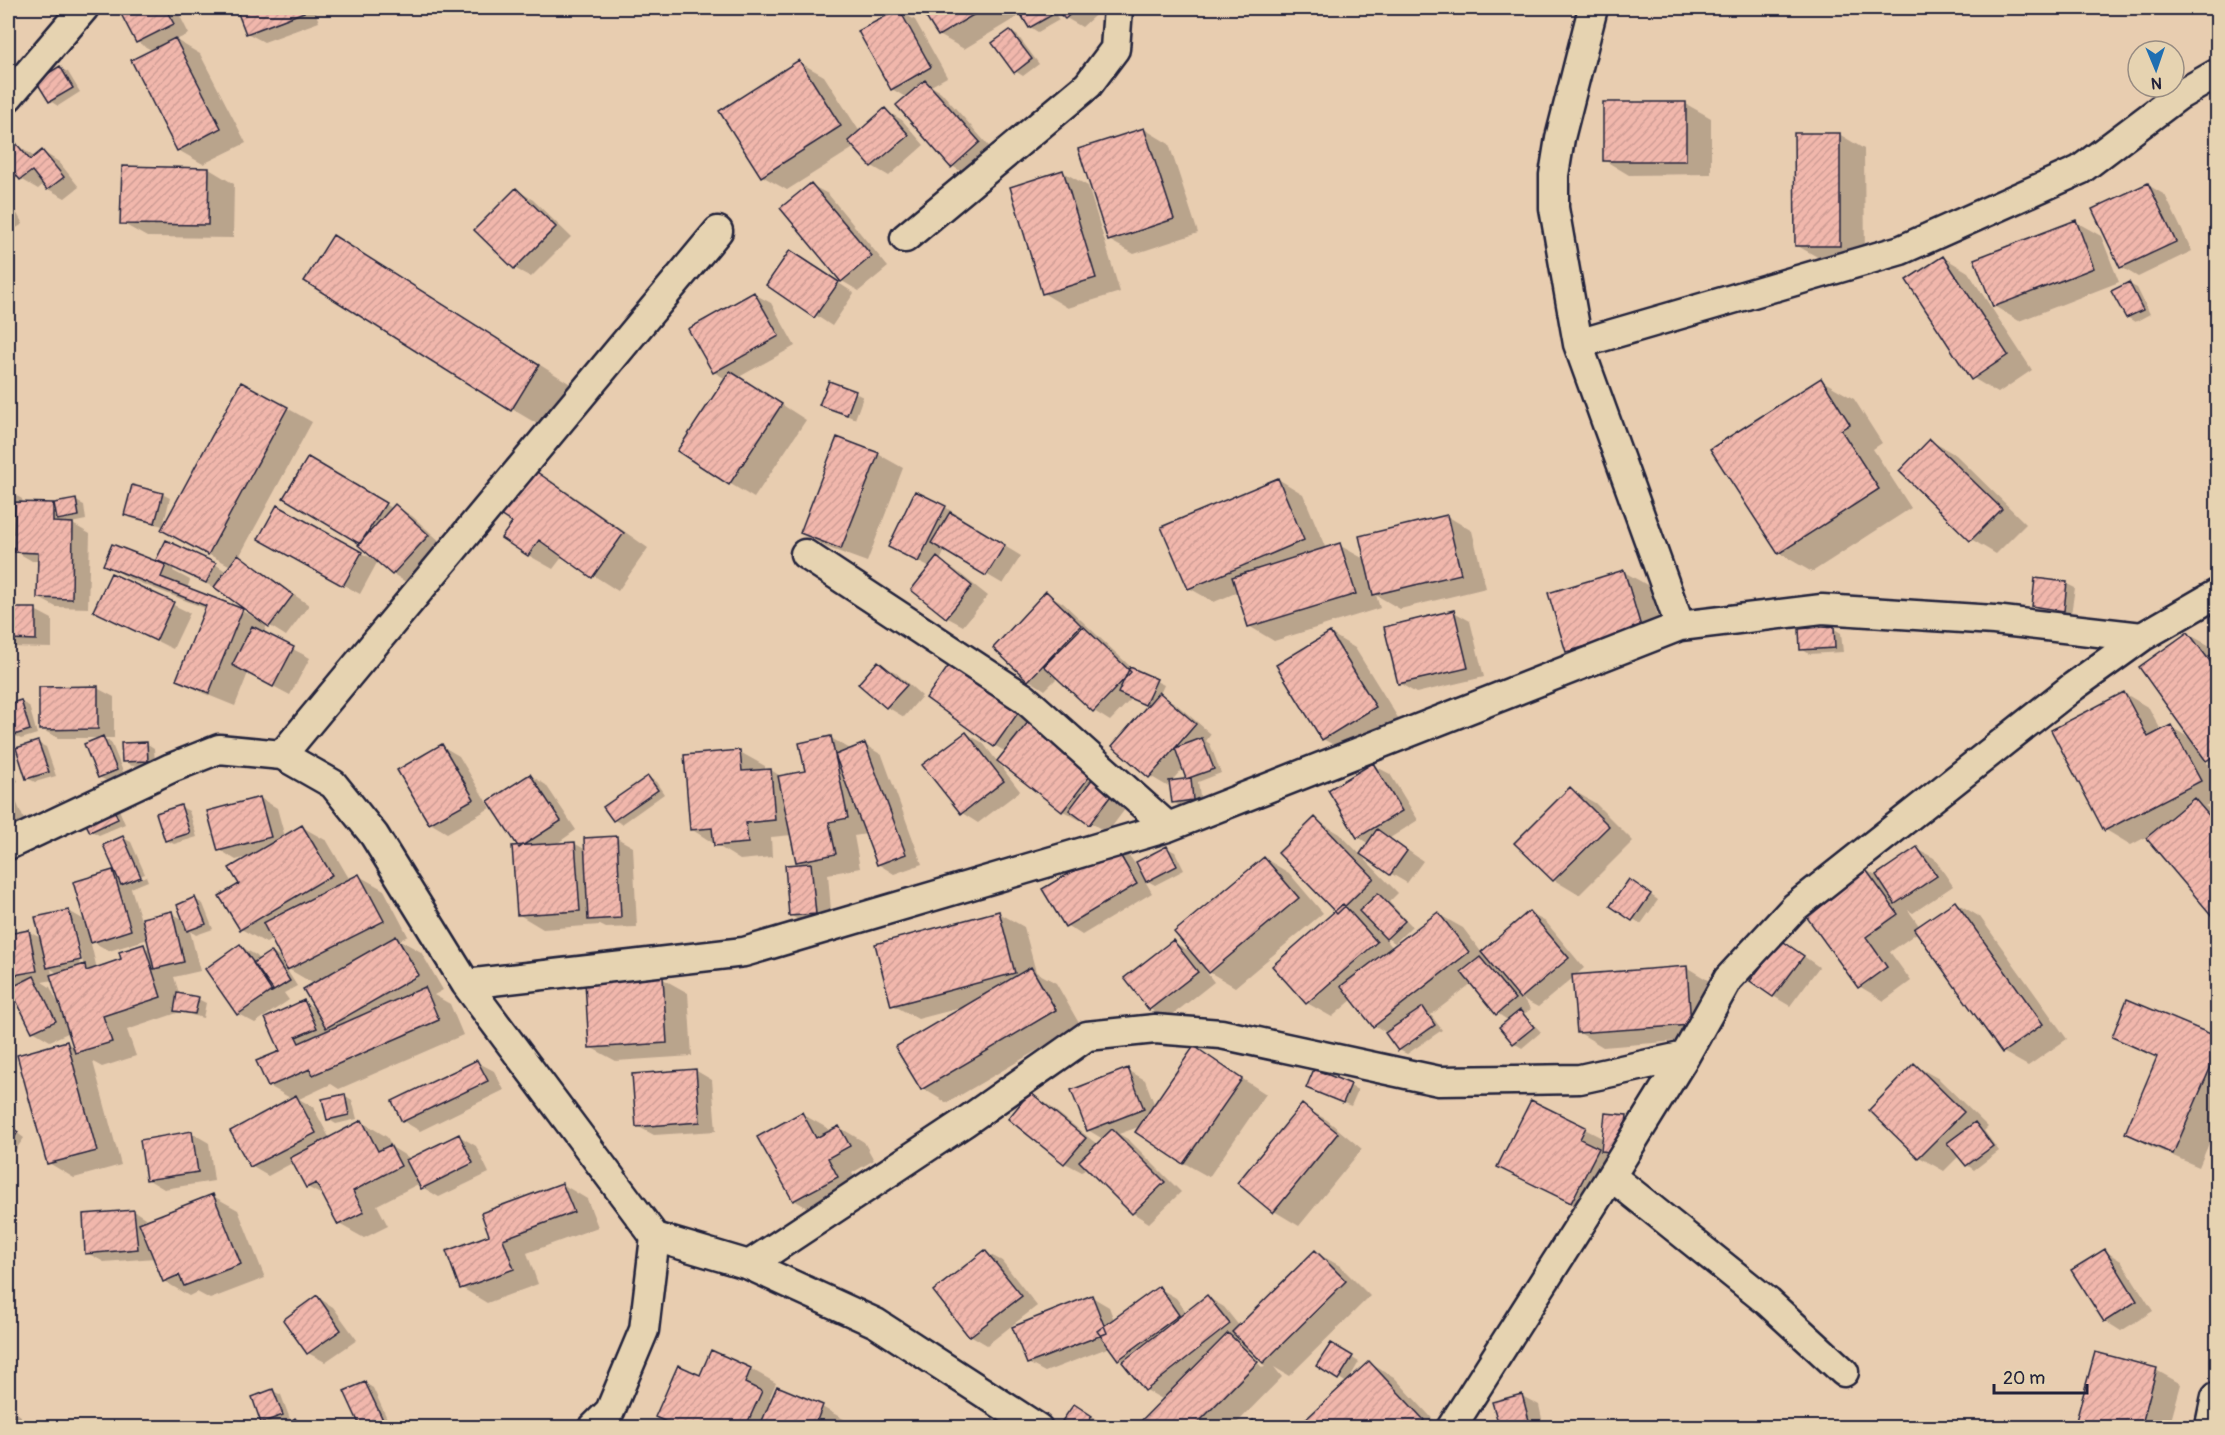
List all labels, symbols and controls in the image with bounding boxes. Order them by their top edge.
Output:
north arrow [2126,39,2186,99]
text: N [2151,73,2162,93]
scale bar [1994,1357,2087,1395]
text: 20 m [2003,1367,2045,1390]

